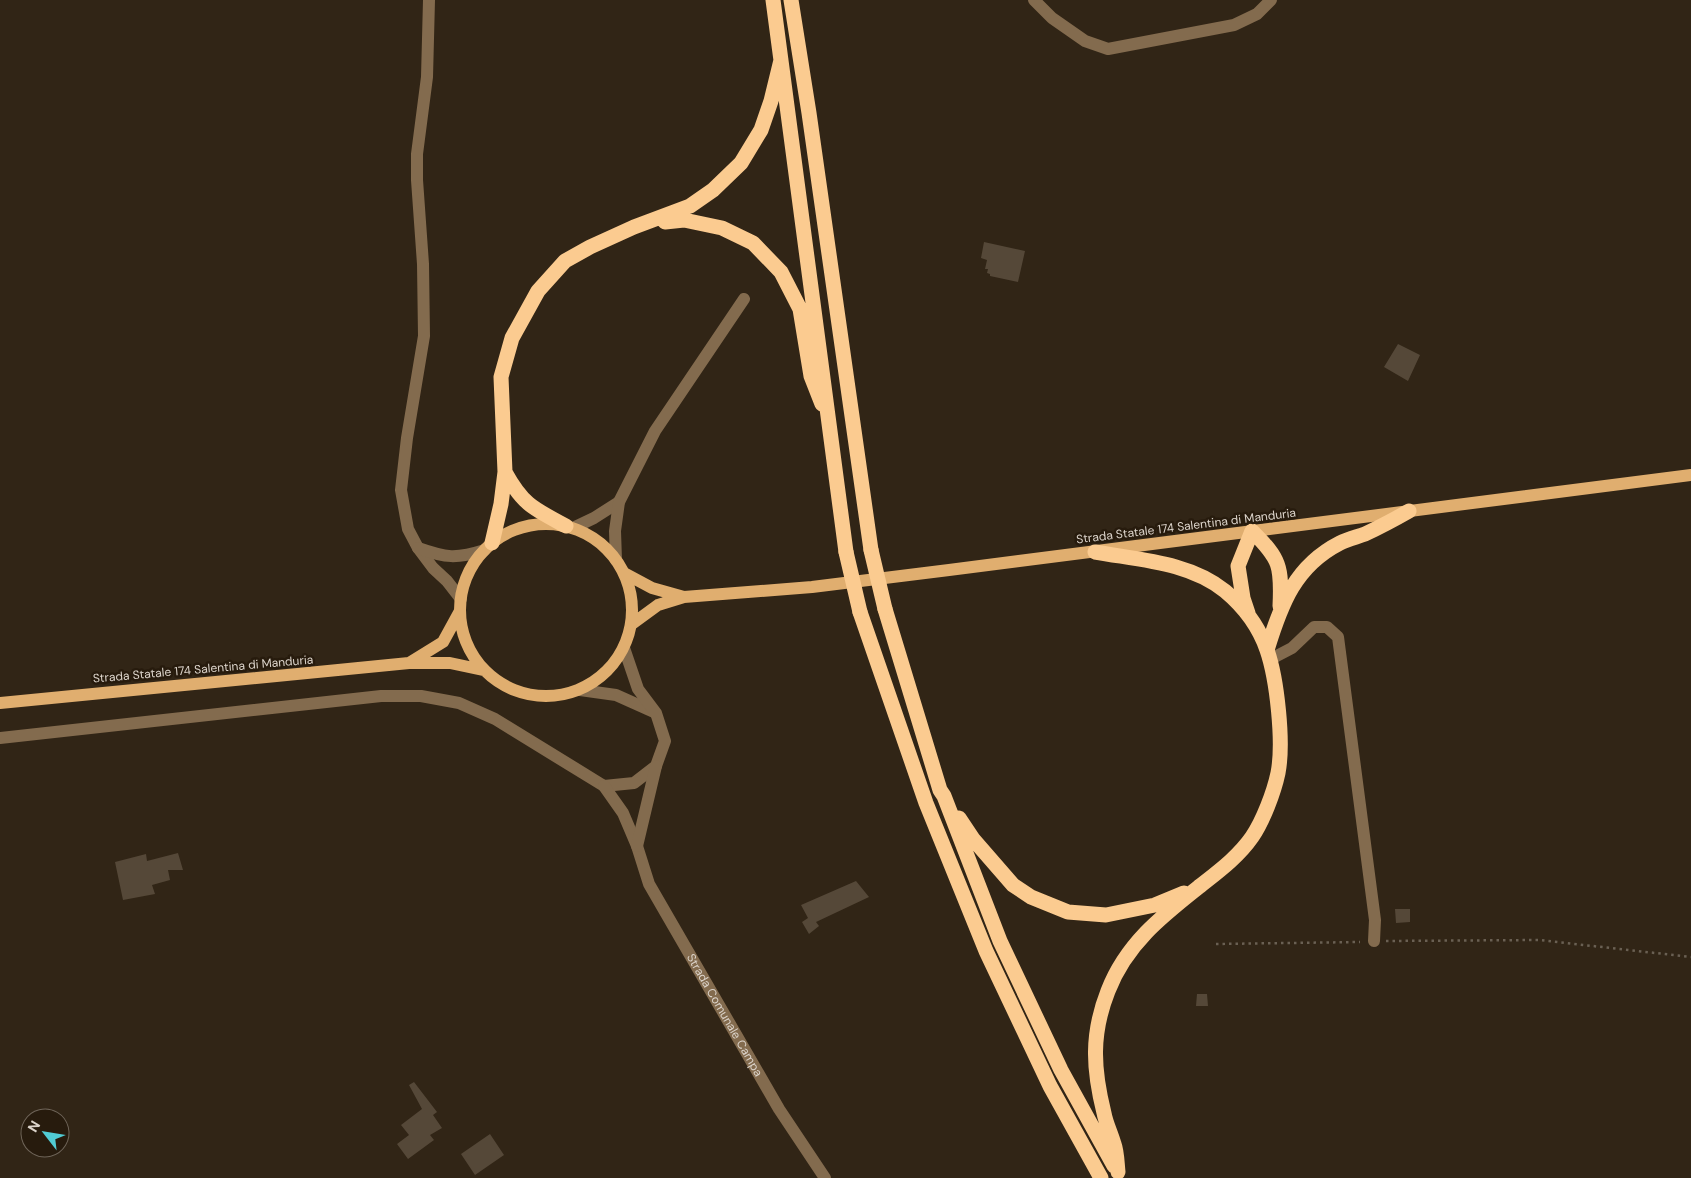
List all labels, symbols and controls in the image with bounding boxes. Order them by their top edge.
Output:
street label: Strada Statale 174 Salentina di Manduria [1075,505,1297,547]
street label: Strada Statale 174 Salentina di Manduria [92,651,314,687]
street label: Strada Comunale Campa [683,951,766,1079]
north arrow [20,1108,70,1158]
text: N [24,1117,44,1135]

